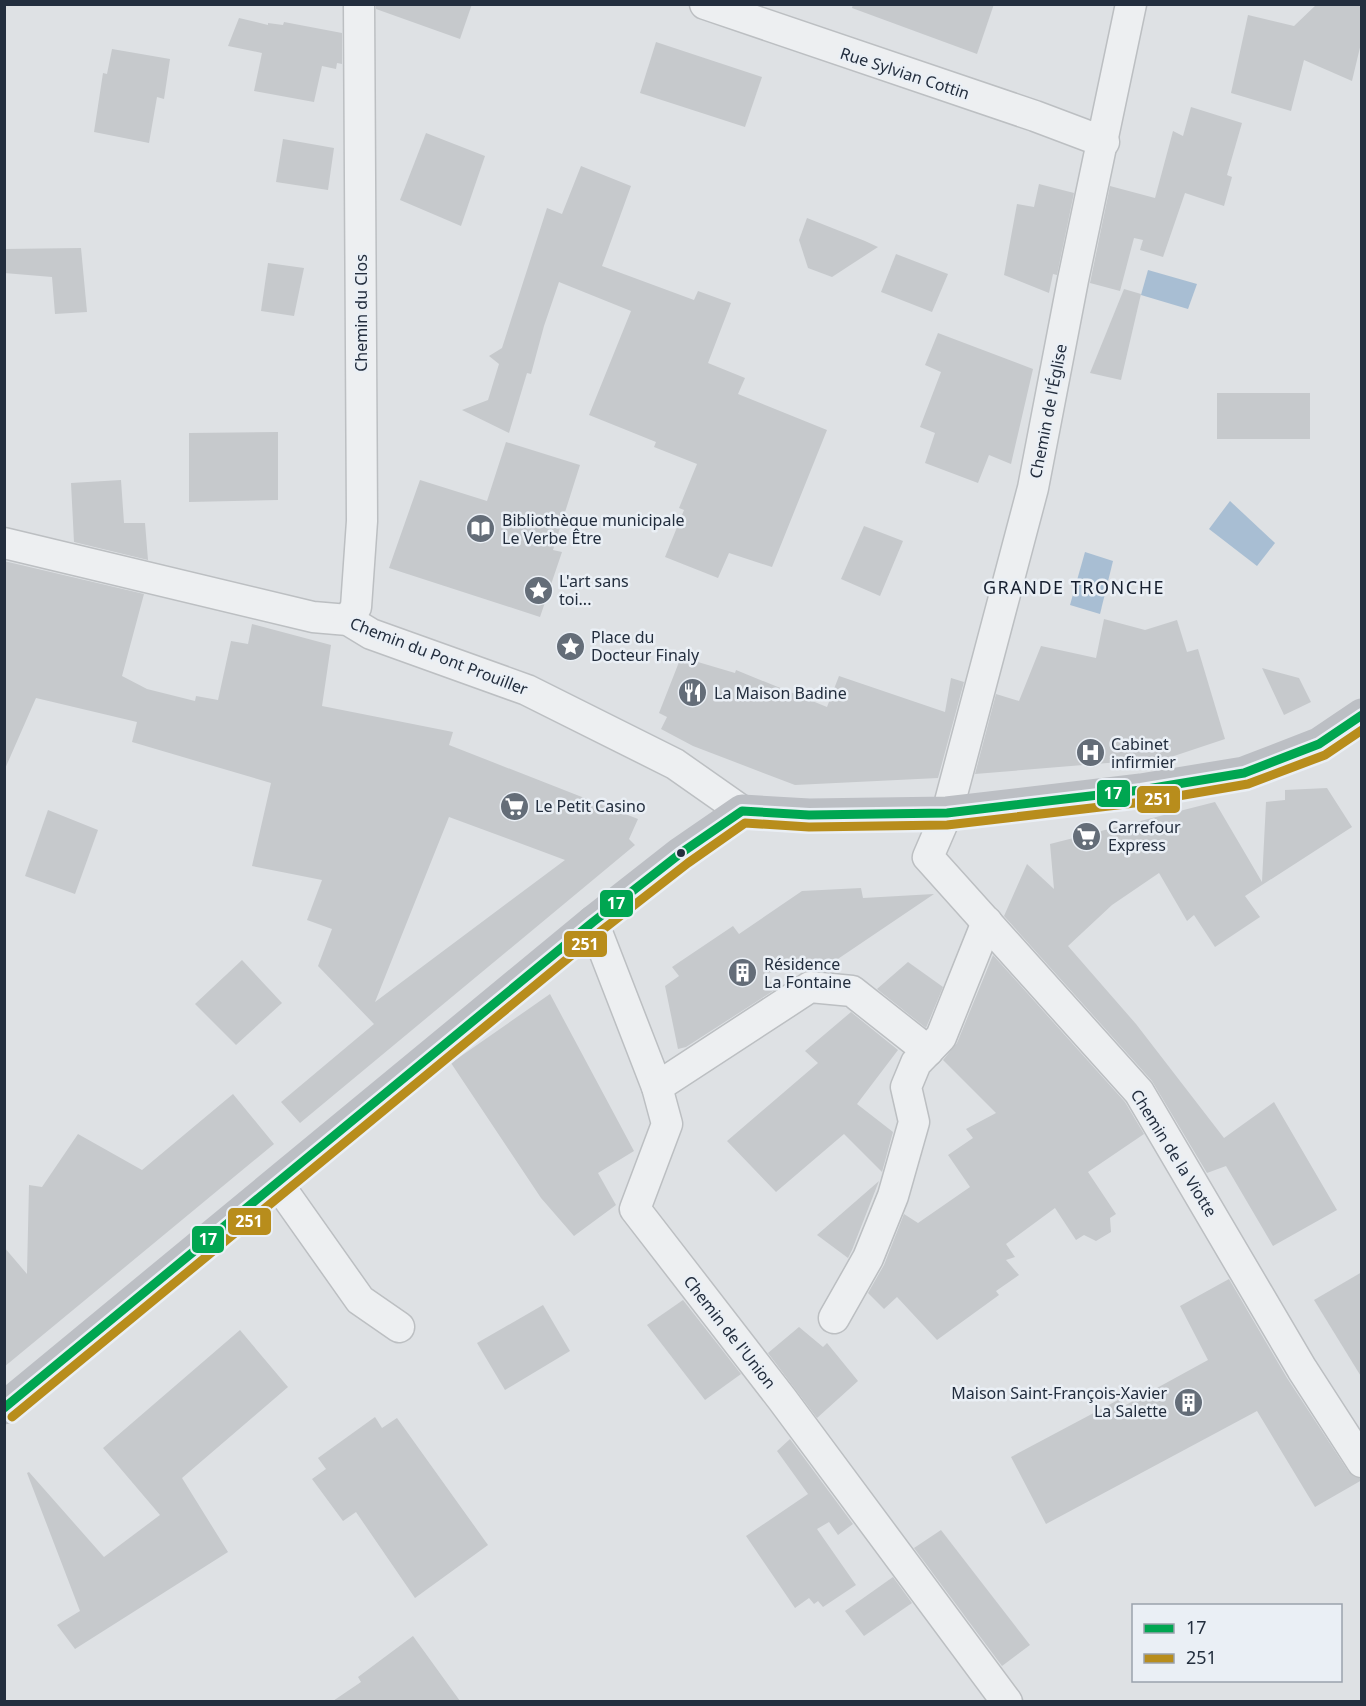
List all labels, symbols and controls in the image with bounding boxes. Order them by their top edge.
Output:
street label: Rue Sylvian Cottin [838,42,972,104]
street label: Chemin du Clos [350,254,372,372]
street label: Chemin de l'Église [1024,342,1072,480]
place label: Bibliothèque municipale Le Verbe Être [502,509,685,549]
library icon: Bibliothèque municipale Le Verbe Être [465,513,497,545]
place label: L'art sans toi... [559,570,629,610]
place icon: L'art sans toi... [522,574,554,606]
district label: GRANDE TRONCHE [983,575,1165,599]
street label: Chemin du Pont Prouiller [347,612,531,700]
place label: Place du Docteur Finaly [591,626,700,666]
place icon: Place du Docteur Finaly [554,630,586,662]
restaurant icon: La Maison Badine [677,677,709,709]
place label: La Maison Badine [714,682,847,704]
place label: Cabinet infirmier [1111,733,1176,773]
hospital icon: Cabinet infirmier [1074,737,1106,769]
line badge: 17 [1096,779,1131,808]
text: 17 [1104,782,1122,804]
line badge: 251 [1136,785,1181,814]
text: 251 [1144,788,1172,810]
supermarket icon: Le Petit Casino [498,790,530,822]
place label: Le Petit Casino [535,795,646,817]
place label: Carrefour Express [1108,816,1181,856]
supermarket icon: Carrefour Express [1071,820,1103,852]
unlabelled marker [675,847,687,859]
line badge: 17 [599,889,634,918]
text: 17 [607,892,625,914]
line badge: 251 [563,930,608,958]
text: 251 [571,933,599,955]
place label: Résidence La Fontaine [764,953,851,993]
building icon: Résidence La Fontaine [727,957,759,989]
street label: Chemin de la Viotte [1126,1085,1222,1221]
line badge: 251 [227,1207,272,1236]
text: 251 [235,1210,263,1232]
line badge: 17 [191,1225,225,1254]
text: 17 [199,1228,217,1250]
street label: Chemin de l'Union [679,1271,781,1393]
place label: Maison Saint-François-Xavier La Salette [951,1382,1167,1422]
building icon: Maison Saint-François-Xavier La Salette [1172,1386,1204,1418]
legend [1132,1604,1342,1682]
text: 17 [1186,1615,1207,1639]
text: 251 [1186,1645,1217,1669]

